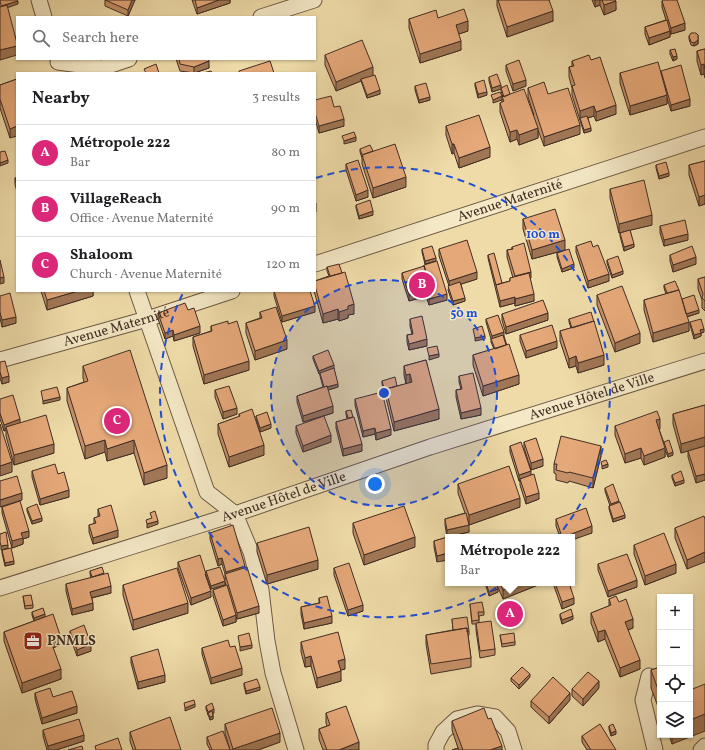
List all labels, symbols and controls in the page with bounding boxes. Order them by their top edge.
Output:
search box [16,16,316,60]
icon: search [30,27,52,49]
text: Search here [62,28,139,49]
text: Nearby [32,87,90,110]
text: 3 results [252,89,300,107]
text: Métropole 222 [70,133,170,154]
text: A [40,144,50,162]
text: 80 m [271,144,300,162]
text: Bar [70,154,90,172]
street label: Avenue Maternité [455,174,565,227]
text: VillageReach [70,189,162,210]
text: B [41,200,49,218]
text: 90 m [271,200,300,218]
text: Office · Avenue Maternité [70,210,213,228]
text: 100 m [526,227,560,243]
text: Shaloom [70,245,133,266]
text: C [41,256,49,274]
text: 120 m [266,256,300,274]
text: Church · Avenue Maternité [70,266,222,284]
pin: B [409,270,435,300]
street label: Avenue Maternité [61,303,172,351]
text: 50 m [450,306,478,322]
street label: Avenue Hôtel de Ville [527,368,657,425]
centre of rings [377,386,391,400]
pin: C [104,406,130,436]
street label: Avenue Hôtel de Ville [219,467,349,527]
your location [365,474,385,494]
popup [445,534,575,586]
text: Métropole 222 [460,541,560,562]
text: Bar [460,562,480,580]
map controls [657,594,693,738]
button: + [657,594,693,630]
pin: A [497,599,523,629]
office icon: PNMLS [22,630,44,652]
button: − [657,630,693,666]
place label: PNMLS [47,632,96,651]
button: locate [657,666,693,702]
button: layers [657,702,693,738]

